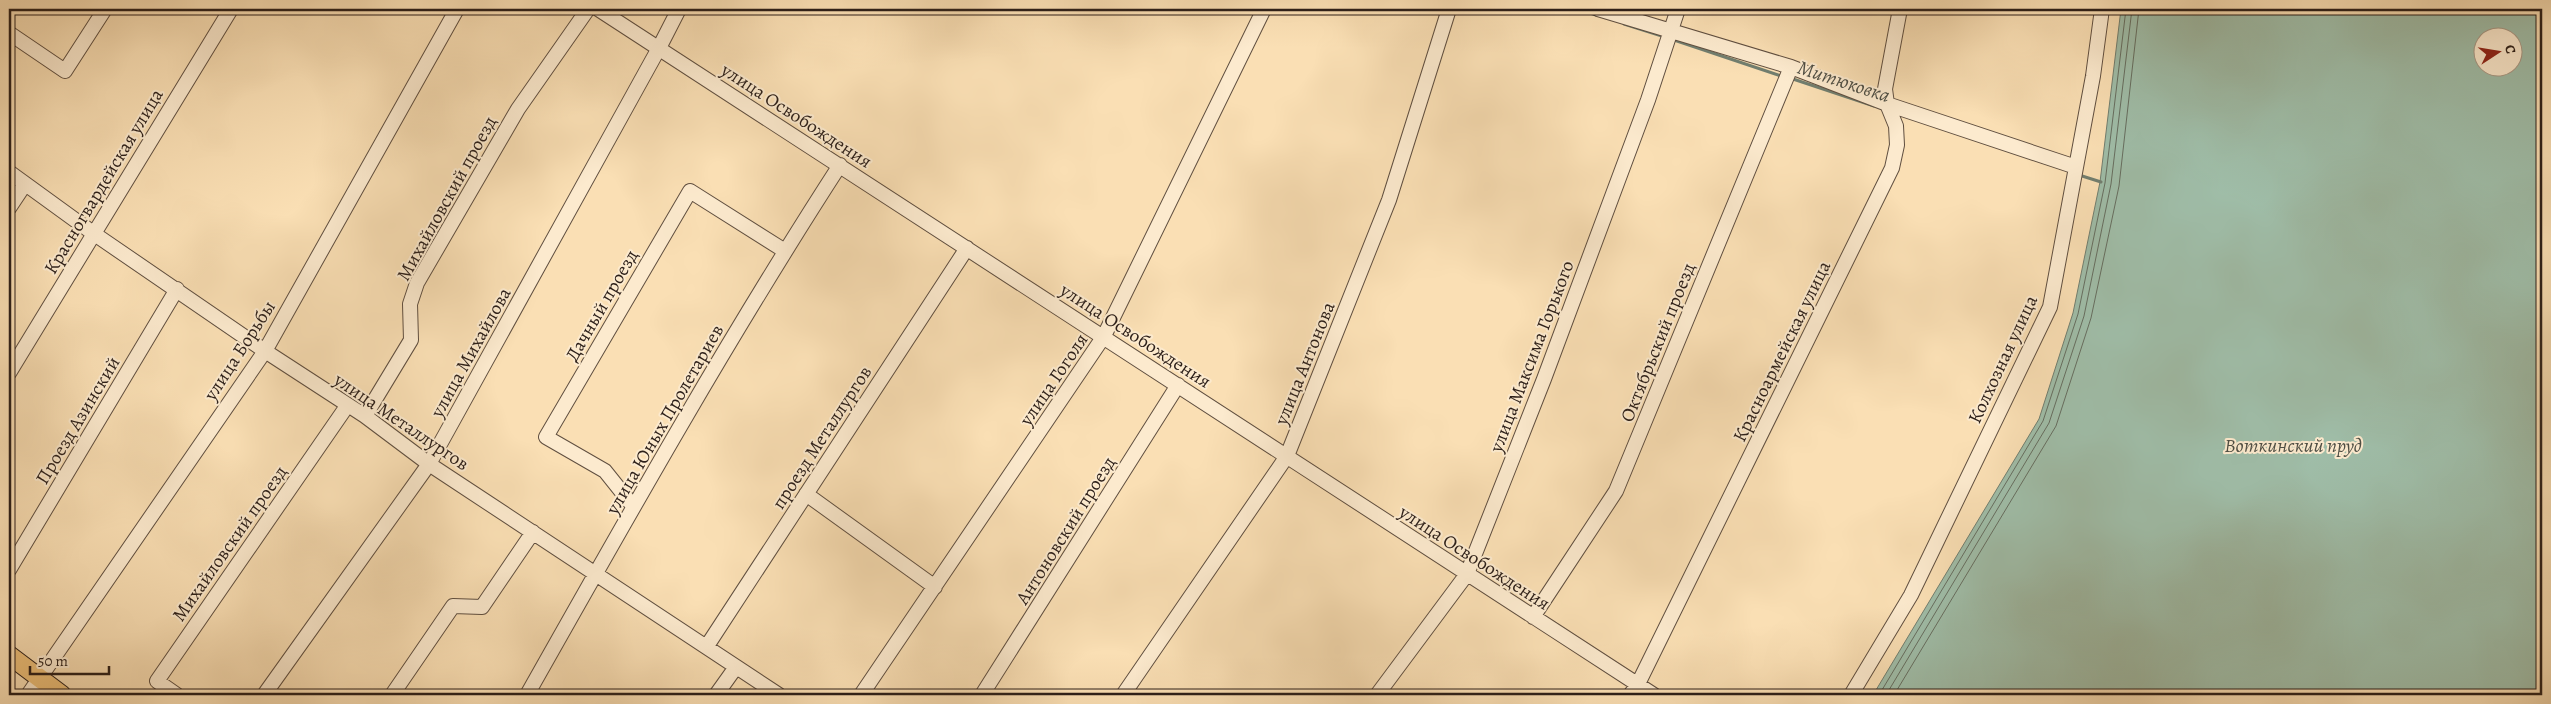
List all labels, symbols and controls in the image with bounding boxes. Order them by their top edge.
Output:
north arrow [2474,28,2524,78]
text: С [2500,43,2520,56]
water label: Митюковка [1794,54,1894,109]
street label: улица Освобождения [715,57,877,174]
street label: Красногвардейская улица [38,84,170,279]
street label: Михайловский проезд [391,111,503,286]
street label: Дачный проезд [559,245,644,366]
street label: Красноармейская улица [1727,256,1837,446]
street label: улица Максима Горького [1483,257,1581,457]
street label: Октябрьский проезд [1614,259,1702,426]
street label: улица Освобождения [1054,277,1216,394]
street label: улица Михайлова [424,283,518,423]
street label: Колхозная улица [1962,291,2044,428]
street label: улица Борьбы [197,296,282,406]
street label: улица Антонова [1268,298,1342,430]
street label: улица Юных Пролетариев [599,320,730,520]
street label: улица Гоголя [1013,328,1094,432]
street label: Проезд Азинский [29,352,126,489]
street label: проезд Металлургов [766,361,878,514]
street label: улица Металлургов [328,366,474,477]
water label: Воткинский пруд [2224,432,2362,459]
street label: Антоновский проезд [1009,451,1122,610]
street label: Михайловский проезд [166,460,293,627]
street label: улица Освобождения [1393,499,1555,616]
scale bar [30,644,109,676]
text: 50 m [38,651,68,671]

